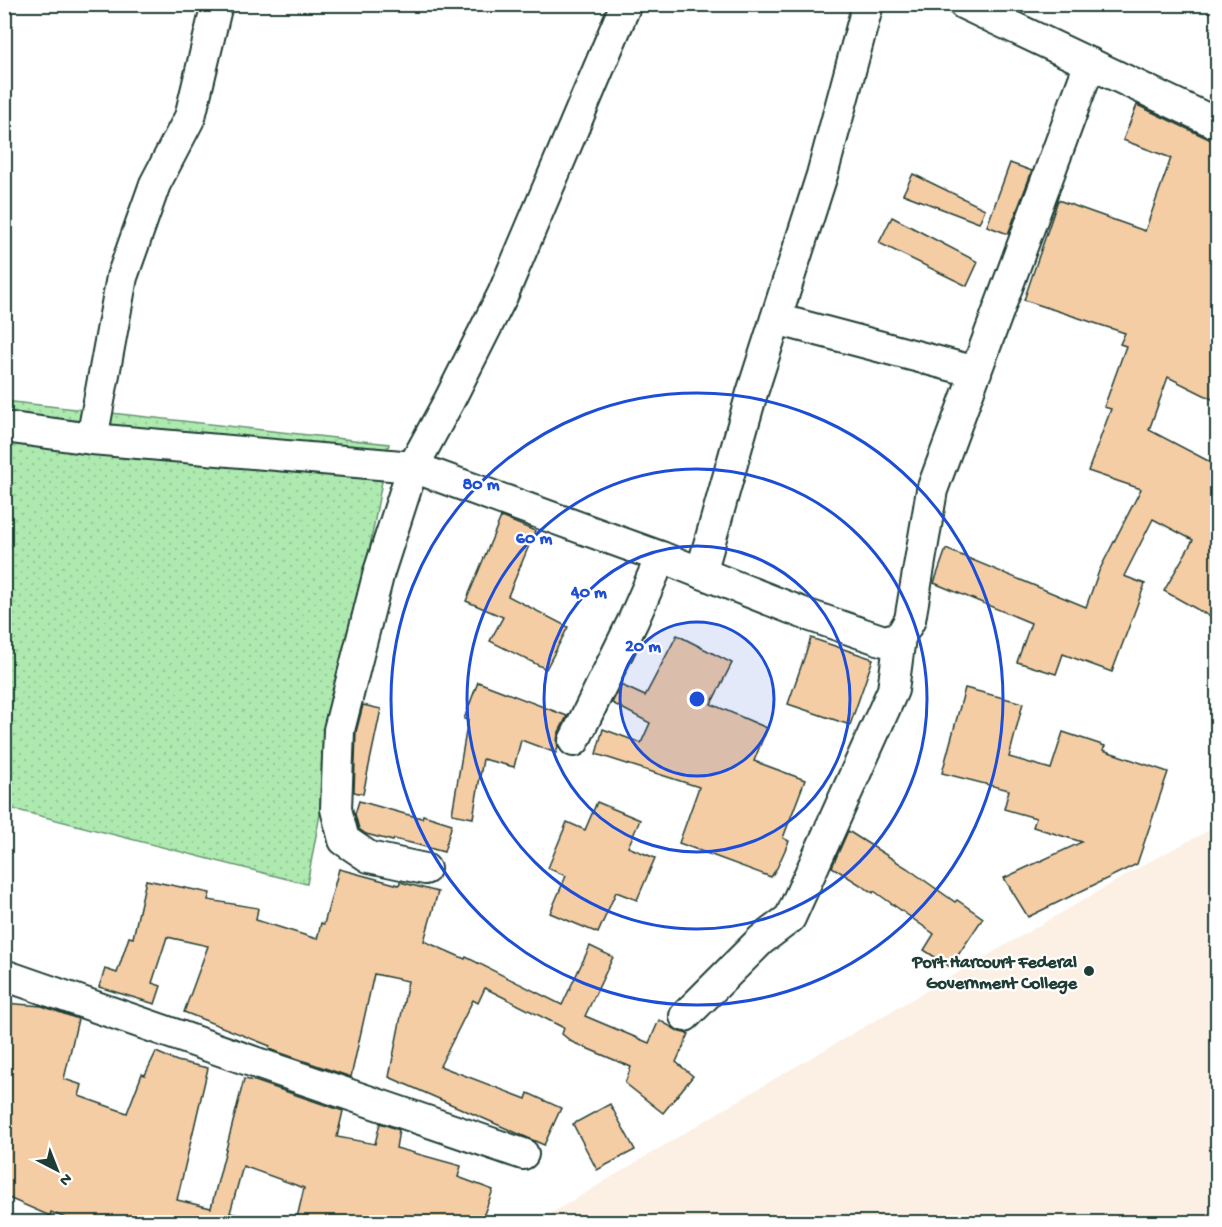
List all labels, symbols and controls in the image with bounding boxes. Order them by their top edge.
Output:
text: 80 m [462,475,500,496]
text: 60 m [516,529,552,550]
text: 40 m [570,583,607,604]
text: 20 m [625,637,661,658]
centre of rings [687,689,707,709]
place label: Port Harcourt Federal Government College [912,953,1078,995]
marker: Port Harcourt Federal Government College [1082,964,1096,978]
north arrow [27,1140,87,1200]
text: N [54,1168,75,1189]

